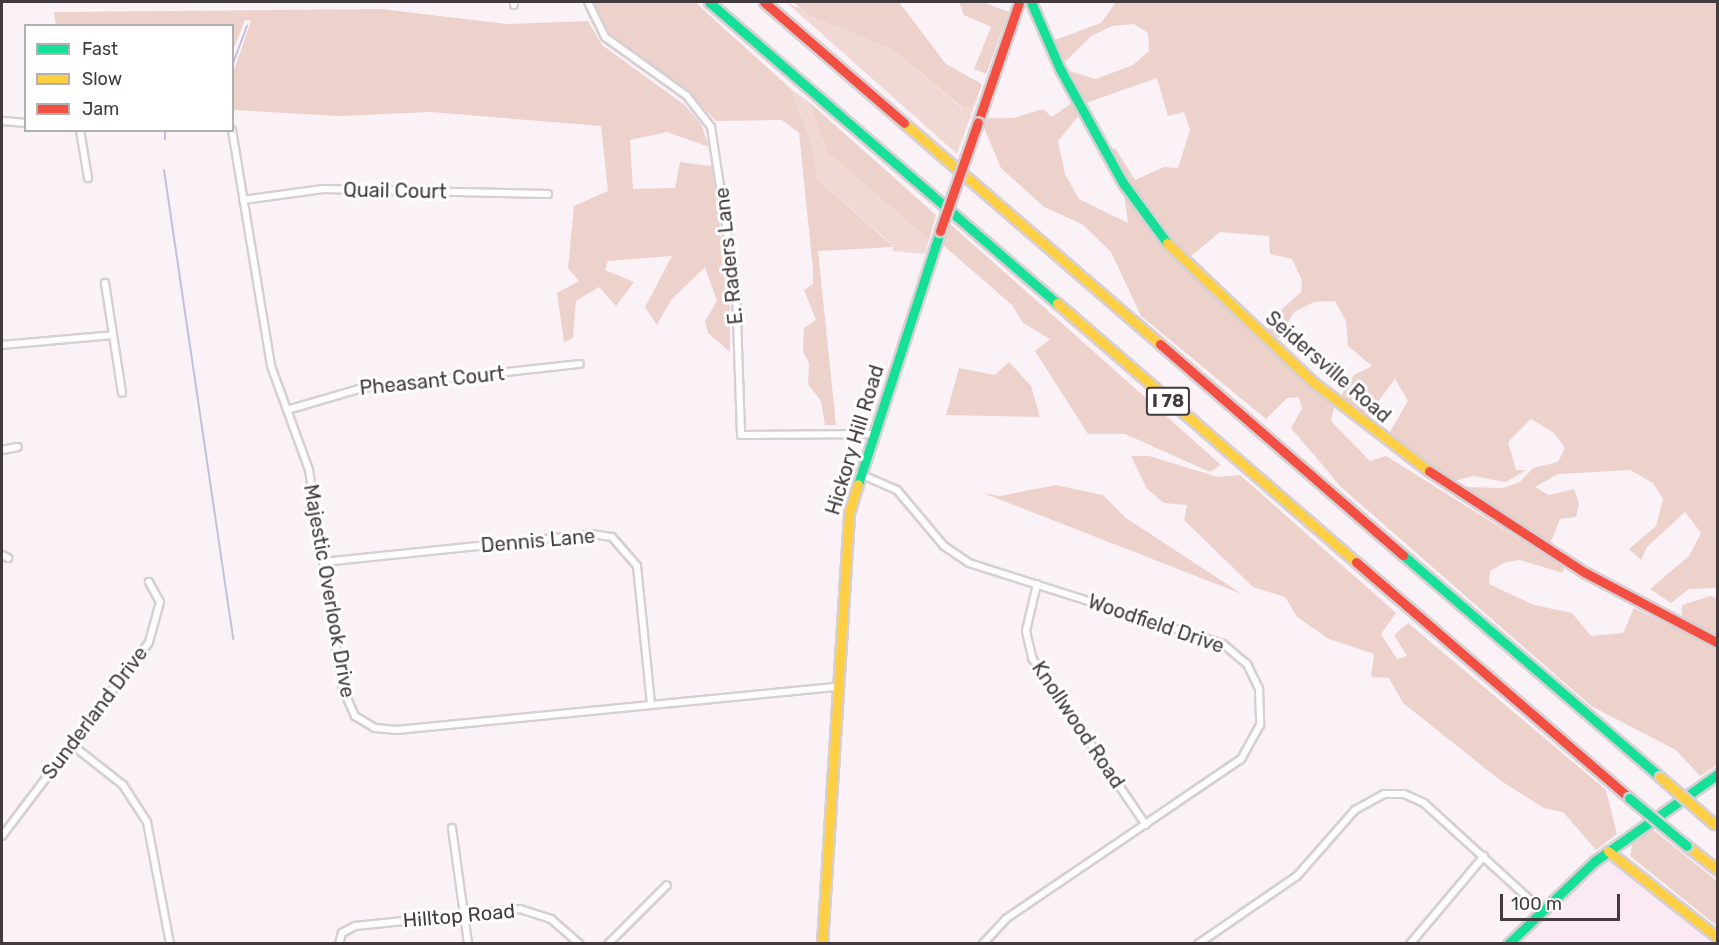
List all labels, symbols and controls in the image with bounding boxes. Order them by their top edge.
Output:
legend [24,24,234,132]
text: Fast [82,38,118,60]
text: Slow [82,68,122,90]
text: Jam [82,98,119,120]
street label: Quail Court [343,178,447,204]
street label: E. Raders Lane [710,186,748,326]
street label: Seidersville Road [1260,306,1396,428]
street label: Pheasant Court [358,361,506,401]
street label: Hickory Hill Road [821,362,889,518]
road number: I 78 [1146,386,1190,416]
street label: Majestic Overlook Drive [298,482,360,700]
street label: Dennis Lane [480,524,596,558]
street label: Woodfield Drive [1085,589,1227,659]
street label: Sunderland Drive [37,642,153,784]
street label: Knollwood Road [1027,657,1129,793]
scale bar [1503,882,1623,920]
text: 100 m [1511,893,1562,915]
street label: Hilltop Road [402,899,516,933]

